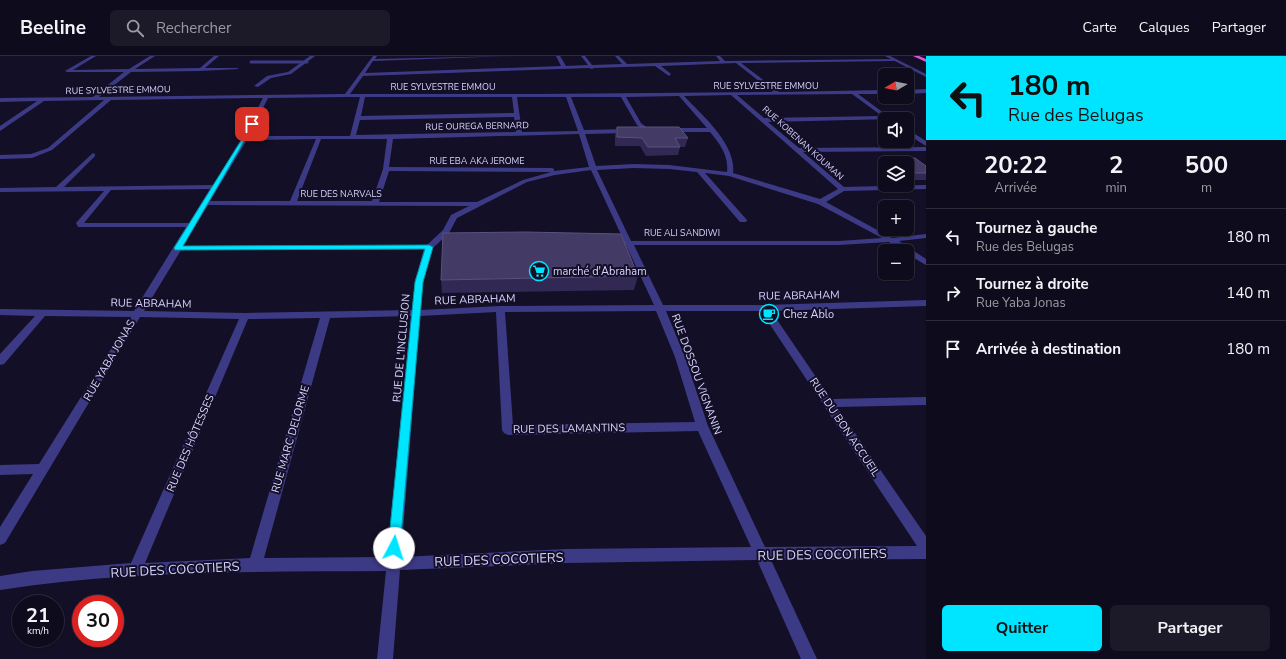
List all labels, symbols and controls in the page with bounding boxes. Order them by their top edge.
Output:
search box [110,10,390,46]
text: Beeline [20,15,86,41]
icon: search [124,17,146,39]
text: Rechercher [156,18,231,38]
text: Carte [1083,18,1117,37]
text: Calques [1139,18,1190,37]
text: Partager [1212,18,1266,37]
text: 180 m [1008,67,1091,105]
north arrow [878,68,914,104]
map controls [878,68,914,280]
icon: left [942,72,994,124]
street label: RUE SYLVESTRE EMMOU [714,80,818,92]
street label: RUE SYLVESTRE EMMOU [391,81,495,93]
street label: RUE SYLVESTRE EMMOU [65,83,171,97]
street label: RUE KOBENAN KOUMAN [760,103,846,183]
text: Rue des Belugas [1008,103,1144,127]
pin [235,107,269,141]
button: sound [878,112,914,148]
icon: arrive [241,113,263,135]
street label: RUE OUREGA BERNARD [425,119,529,133]
text: 20:22 [984,149,1047,181]
text: 2 [1109,149,1123,181]
text: 500 [1185,149,1228,181]
street label: RUE EBA AKA JEROME [429,155,525,167]
button: layers [878,156,914,192]
text: Arrivée [995,179,1037,197]
text: min [1105,179,1127,197]
text: m [1201,179,1212,197]
street label: RUE DES NARVALS [300,188,382,200]
button: + [878,200,914,236]
text: Tournez à gauche [976,218,1098,238]
icon: left [942,226,964,248]
street label: RUE ALI SANDIWI [644,227,720,239]
text: 180 m [1226,227,1270,247]
text: Rue des Belugas [976,238,1074,256]
button: − [878,244,914,280]
supermarket icon: marché d'Abraham [528,260,550,282]
place label: marché d'Abraham [553,264,647,279]
text: Tournez à droite [976,274,1089,294]
icon: right [942,282,964,304]
text: 140 m [1226,283,1270,303]
street label: RUE ABRAHAM [758,287,840,304]
street label: RUE ABRAHAM [434,291,516,308]
street label: RUE DE L'INCLUSION [389,293,414,403]
text: Rue Yaba Jonas [976,294,1066,312]
street label: RUE ABRAHAM [110,295,192,312]
cafe icon: Chez Ablo [758,303,780,325]
place label: Chez Ablo [783,307,834,322]
street label: RUE DOSSOU VIGNANIN [668,312,725,437]
street label: RUE YABA JONAS [80,317,139,404]
icon: arrive [942,338,964,360]
text: Arrivée à destination [976,339,1121,359]
text: 180 m [1226,339,1270,359]
street label: RUE DU BON ACCUEIL [806,375,883,480]
street label: RUE MARC DELORME [268,384,313,495]
street label: RUE DES HÔTESSES [162,392,218,494]
street label: RUE DES LAMANTINS [513,420,626,437]
position arrow [373,527,415,569]
street label: RUE DES COCOTIERS [757,545,887,565]
street label: RUE DES COCOTIERS [434,549,564,571]
street label: RUE DES COCOTIERS [110,558,240,582]
speed limit sign: 30 [72,595,124,647]
text: 21 [26,602,50,629]
button: Quitter [942,605,1102,651]
button: Partager [1110,605,1270,651]
text: km/h [27,624,49,638]

